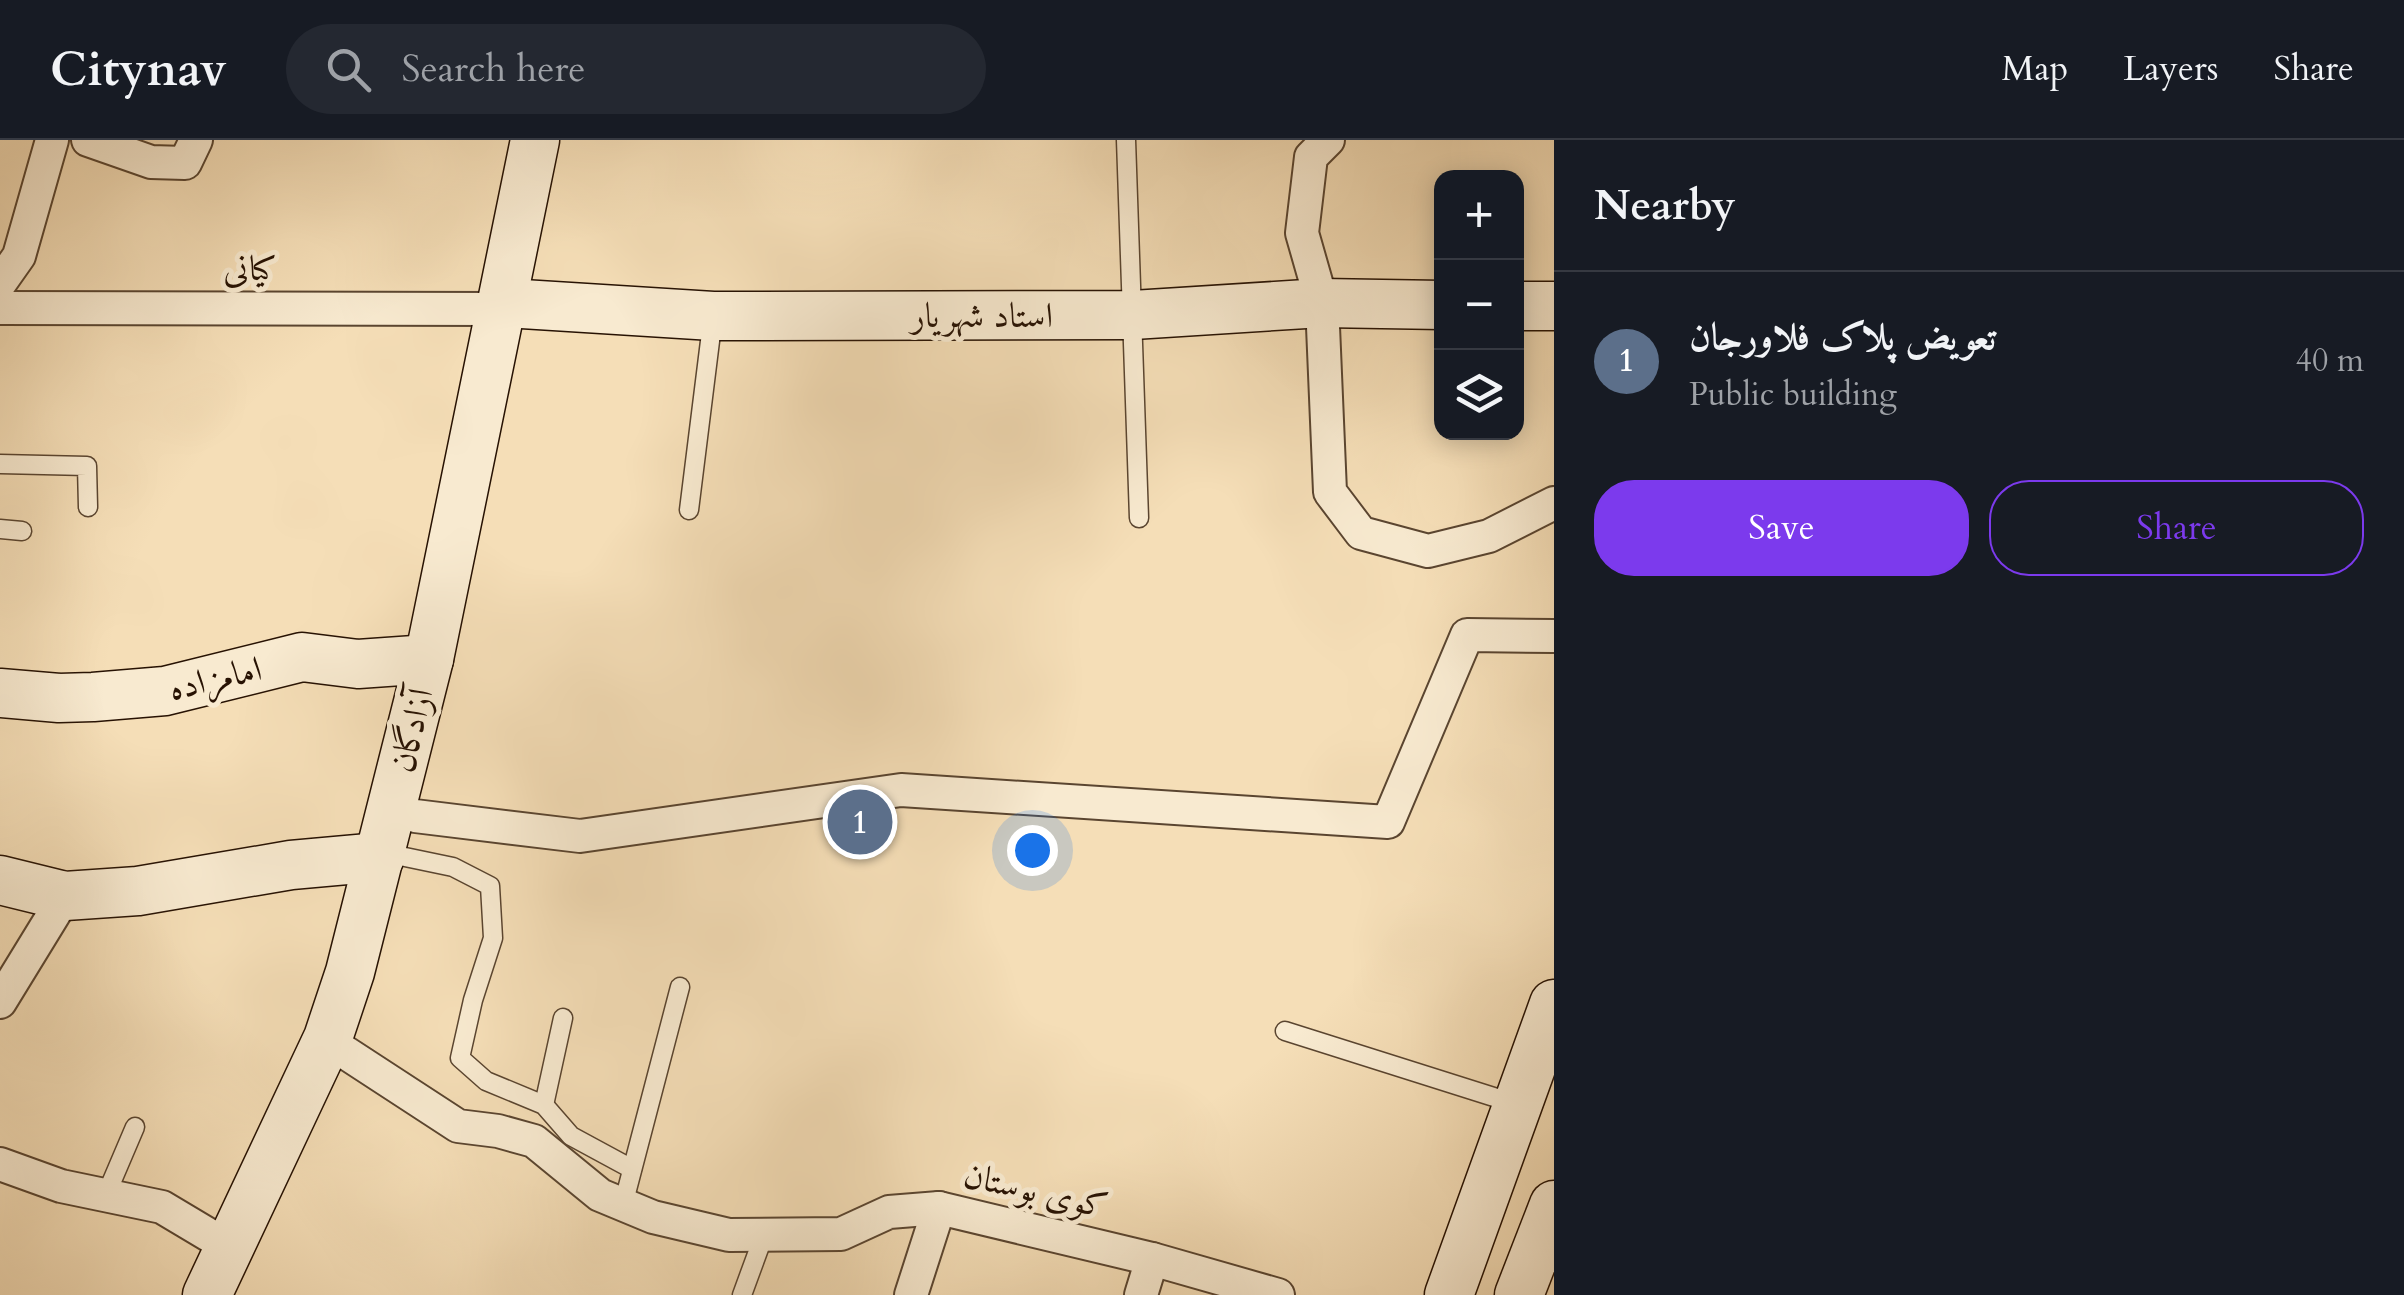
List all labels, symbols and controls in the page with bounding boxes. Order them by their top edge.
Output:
search box [286,24,986,114]
text: Citynav [50,37,226,102]
icon: search [321,42,376,97]
text: Search here [401,43,586,95]
text: Map [2002,45,2068,93]
text: Layers [2123,45,2218,93]
text: Share [2273,45,2354,93]
map controls [1434,170,1524,440]
button: + [1434,170,1524,260]
text: Nearby [1594,177,1736,234]
street label: کیانی [223,245,277,293]
button: − [1434,260,1524,350]
street label: استاد شهریار [908,292,1053,340]
text: تعویض پلاک فلاورجان [1689,311,1996,363]
text: 1 [1618,339,1635,383]
text: 40 m [2296,339,2364,383]
button: layers [1434,350,1524,440]
text: Public building [1689,373,1897,417]
button: Save [1594,480,1969,576]
button: Share [1989,480,2364,576]
street label: امامزاده [164,645,266,713]
street label: آزادگان [378,680,446,777]
pin: 1 [828,784,892,860]
your location [1007,825,1058,876]
street label: کوی بوستان [959,1151,1113,1231]

